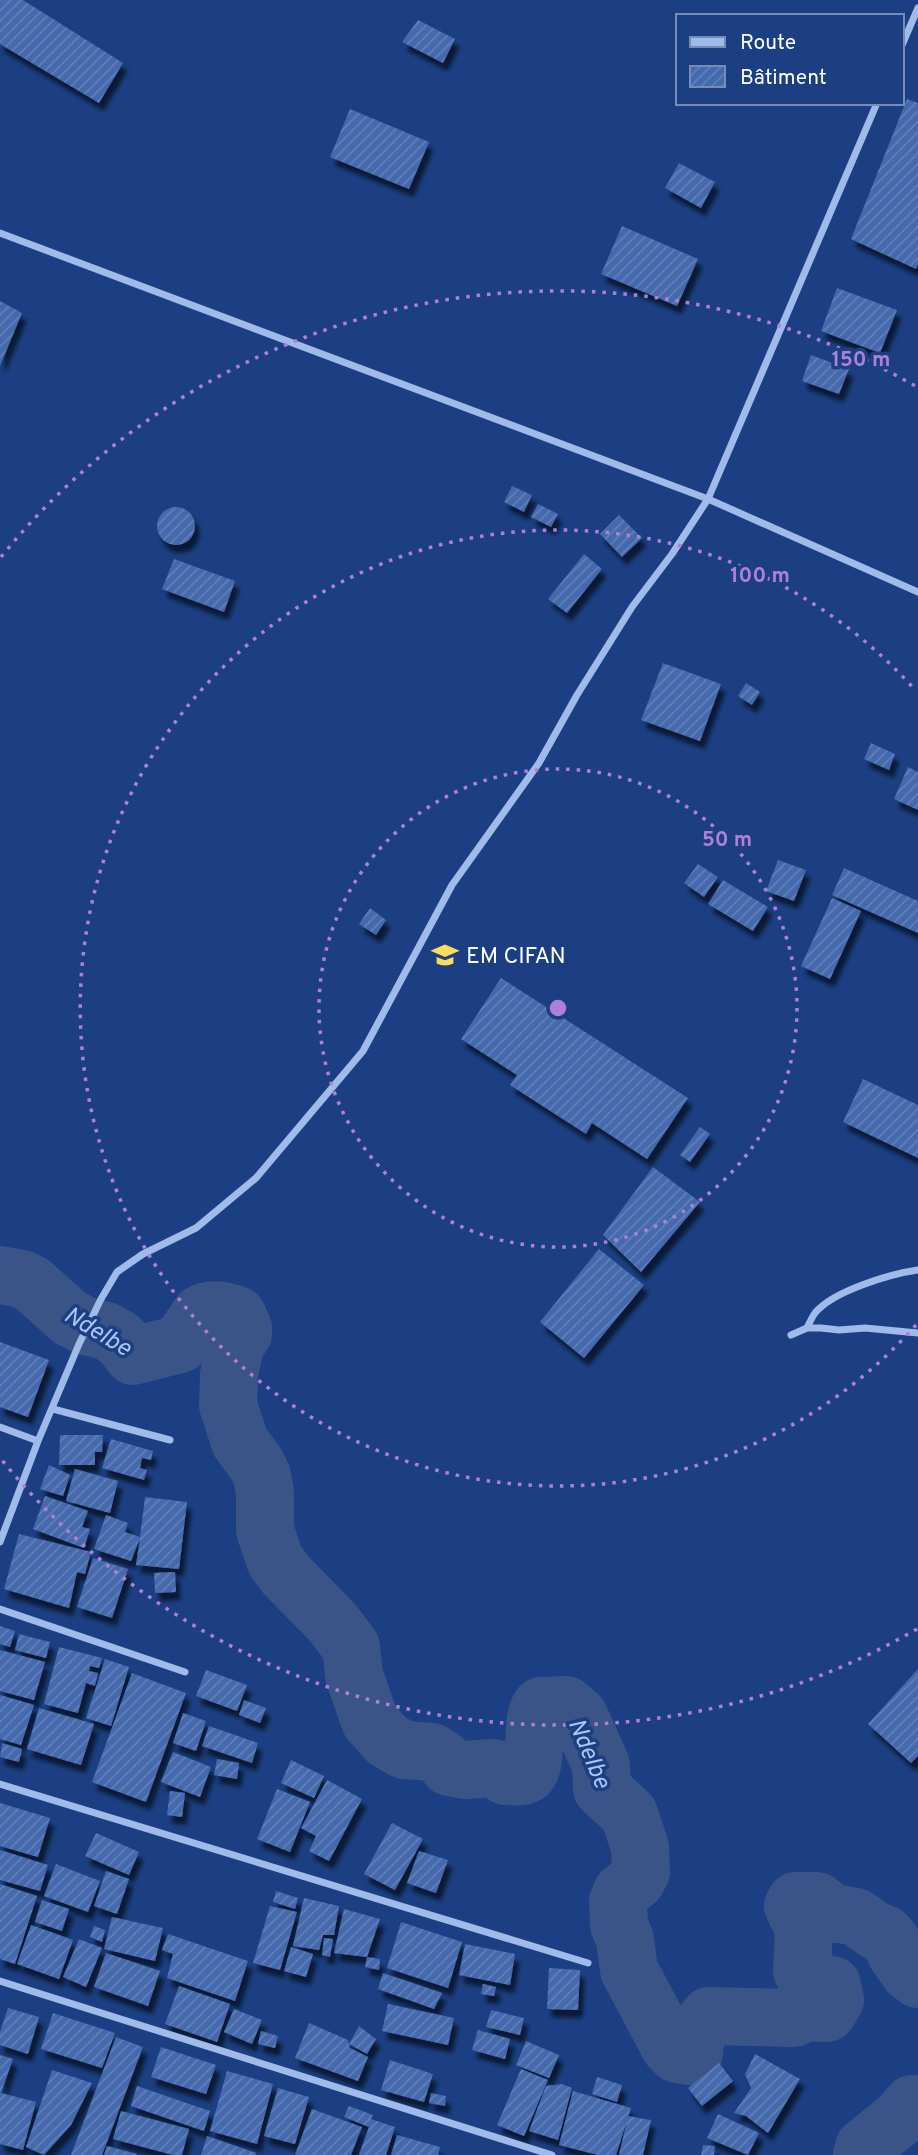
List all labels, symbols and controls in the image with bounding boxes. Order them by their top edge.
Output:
legend [676,14,904,105]
text: Route [740,30,796,57]
text: Bâtiment [740,65,827,92]
text: 150 m [832,347,890,374]
text: 100 m [730,563,790,590]
text: 50 m [702,827,752,854]
school or university icon: EM CIFAN [430,940,460,970]
place label: EM CIFAN [466,943,566,972]
centre of rings [546,996,570,1020]
water label: Ndelbe [58,1301,137,1365]
water label: Ndelbe [560,1714,617,1794]

